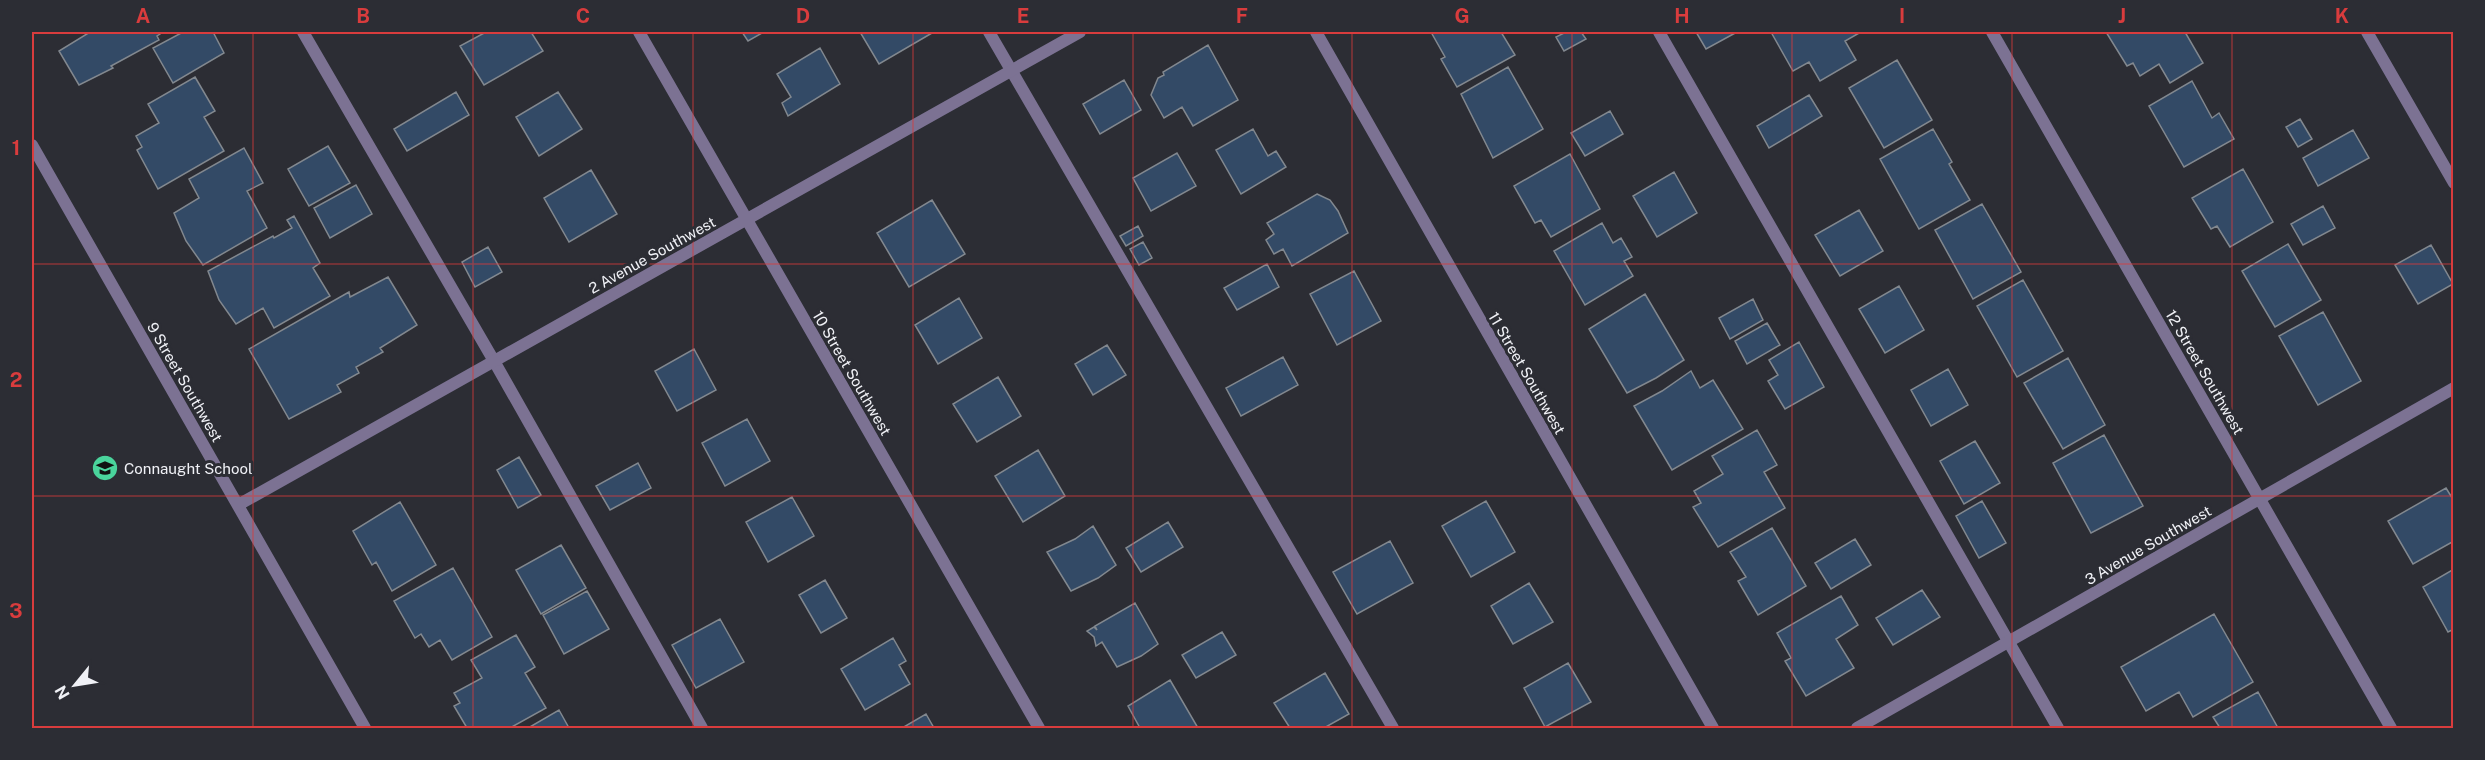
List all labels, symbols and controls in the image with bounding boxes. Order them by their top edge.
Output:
text: A [136,4,150,28]
text: B [356,4,370,28]
text: C [576,4,590,28]
text: D [796,4,810,28]
text: E [1017,4,1029,28]
text: F [1236,4,1248,28]
text: G [1454,4,1470,28]
text: H [1674,4,1690,28]
text: I [1899,4,1905,28]
text: J [2118,4,2126,28]
text: K [2335,4,2349,28]
text: 1 [12,136,20,160]
street label: 2 Avenue Southwest [586,213,719,297]
street label: 12 Street Southwest [2162,307,2248,437]
street label: 10 Street Southwest [809,308,895,438]
street label: 11 Street Southwest [1485,309,1569,437]
street label: 9 Street Southwest [144,319,226,445]
text: 2 [10,368,22,392]
school or university icon: Connaught School [90,453,120,483]
place label: Connaught School [124,460,252,477]
street label: 3 Avenue Southwest [2082,502,2214,588]
text: 3 [9,599,23,623]
north arrow [45,655,105,715]
text: N [51,682,74,702]

